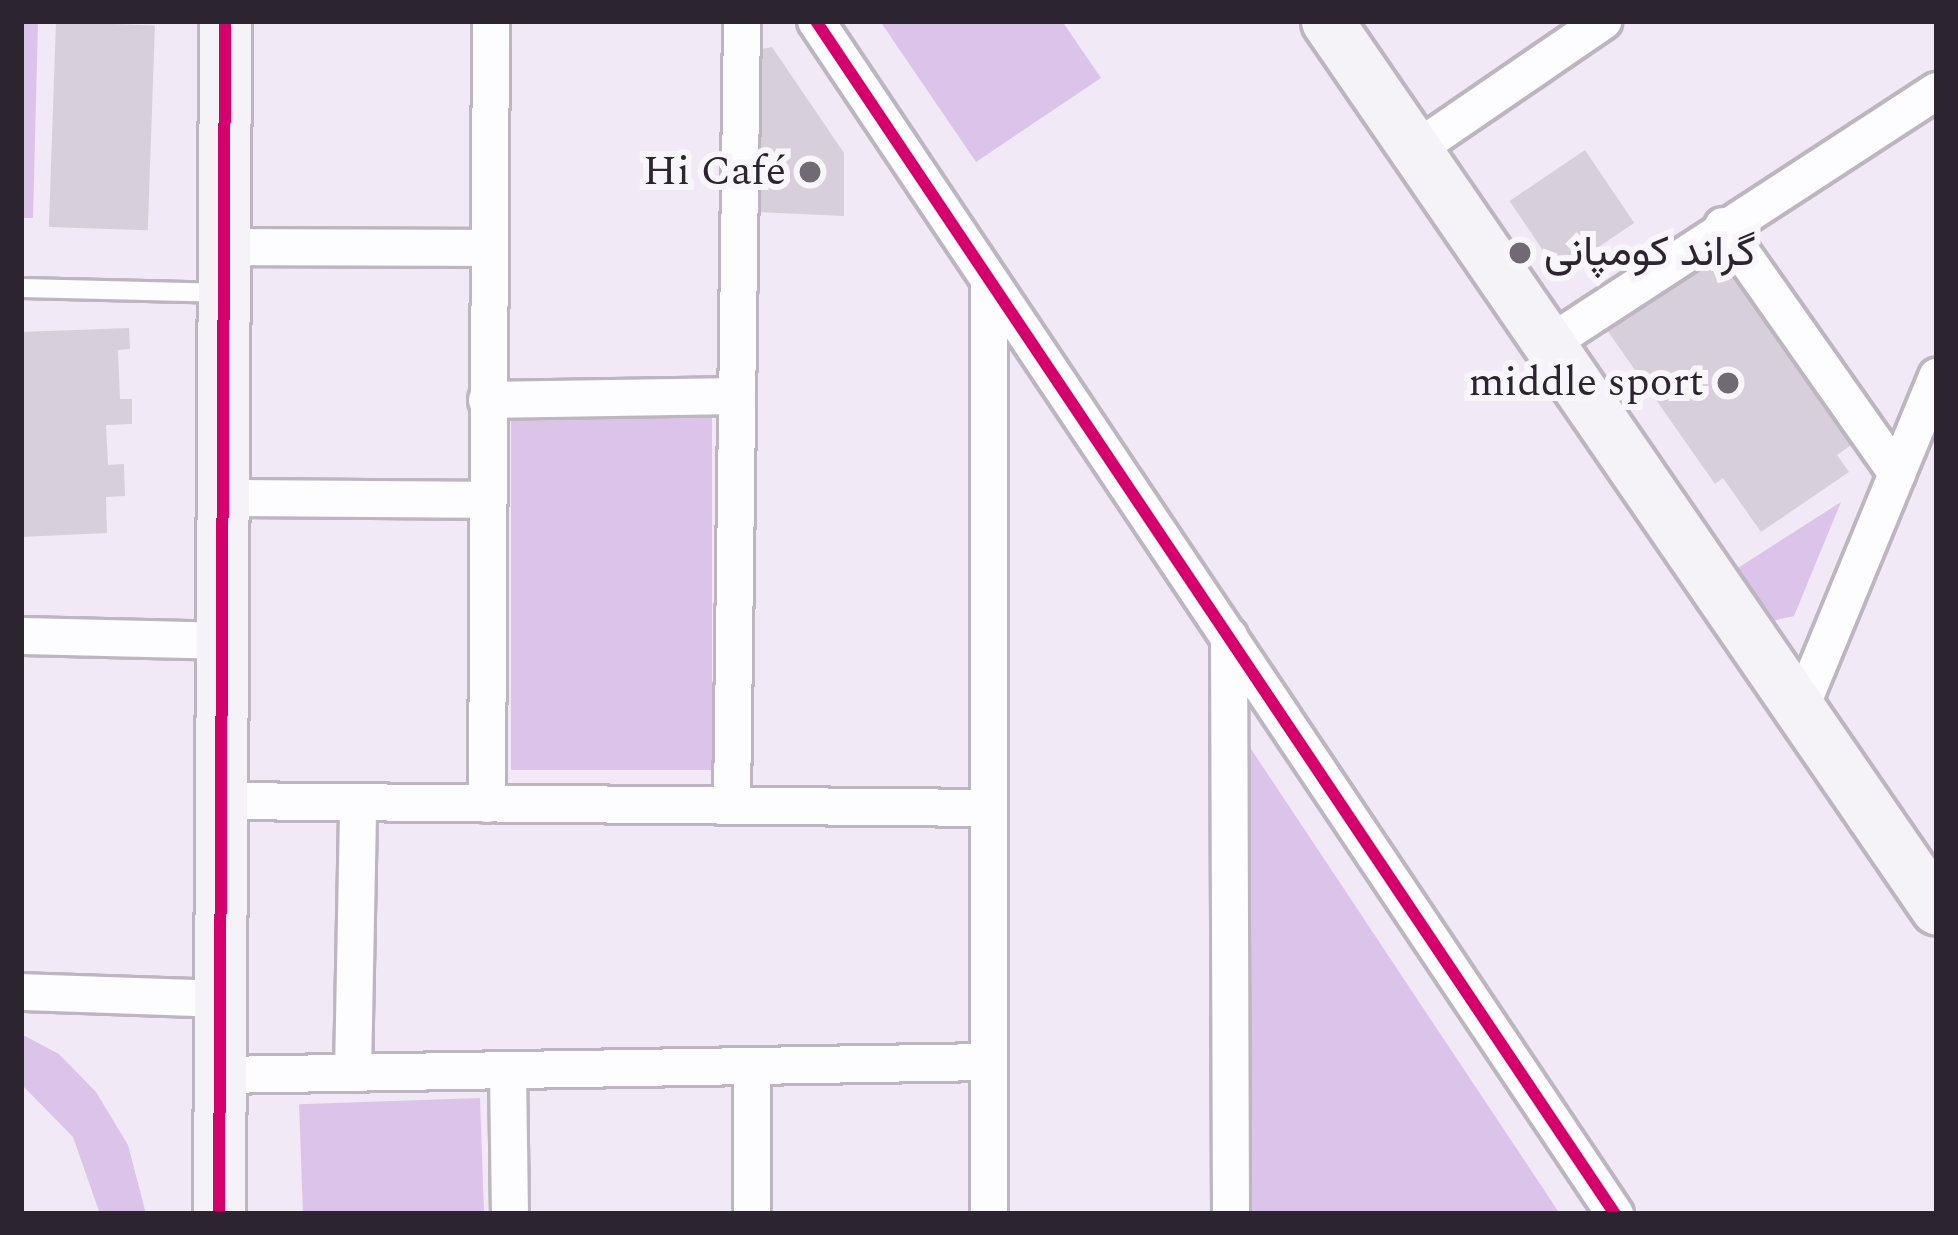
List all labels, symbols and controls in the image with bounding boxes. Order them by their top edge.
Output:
place label: Hi Café [643,147,786,197]
marker: Hi Café [797,159,823,185]
place label: گراند كومپانى [1544,228,1756,278]
marker: گراند كومپانى [1507,240,1533,266]
place label: middle sport [1468,358,1704,408]
marker: middle sport [1715,370,1741,396]

